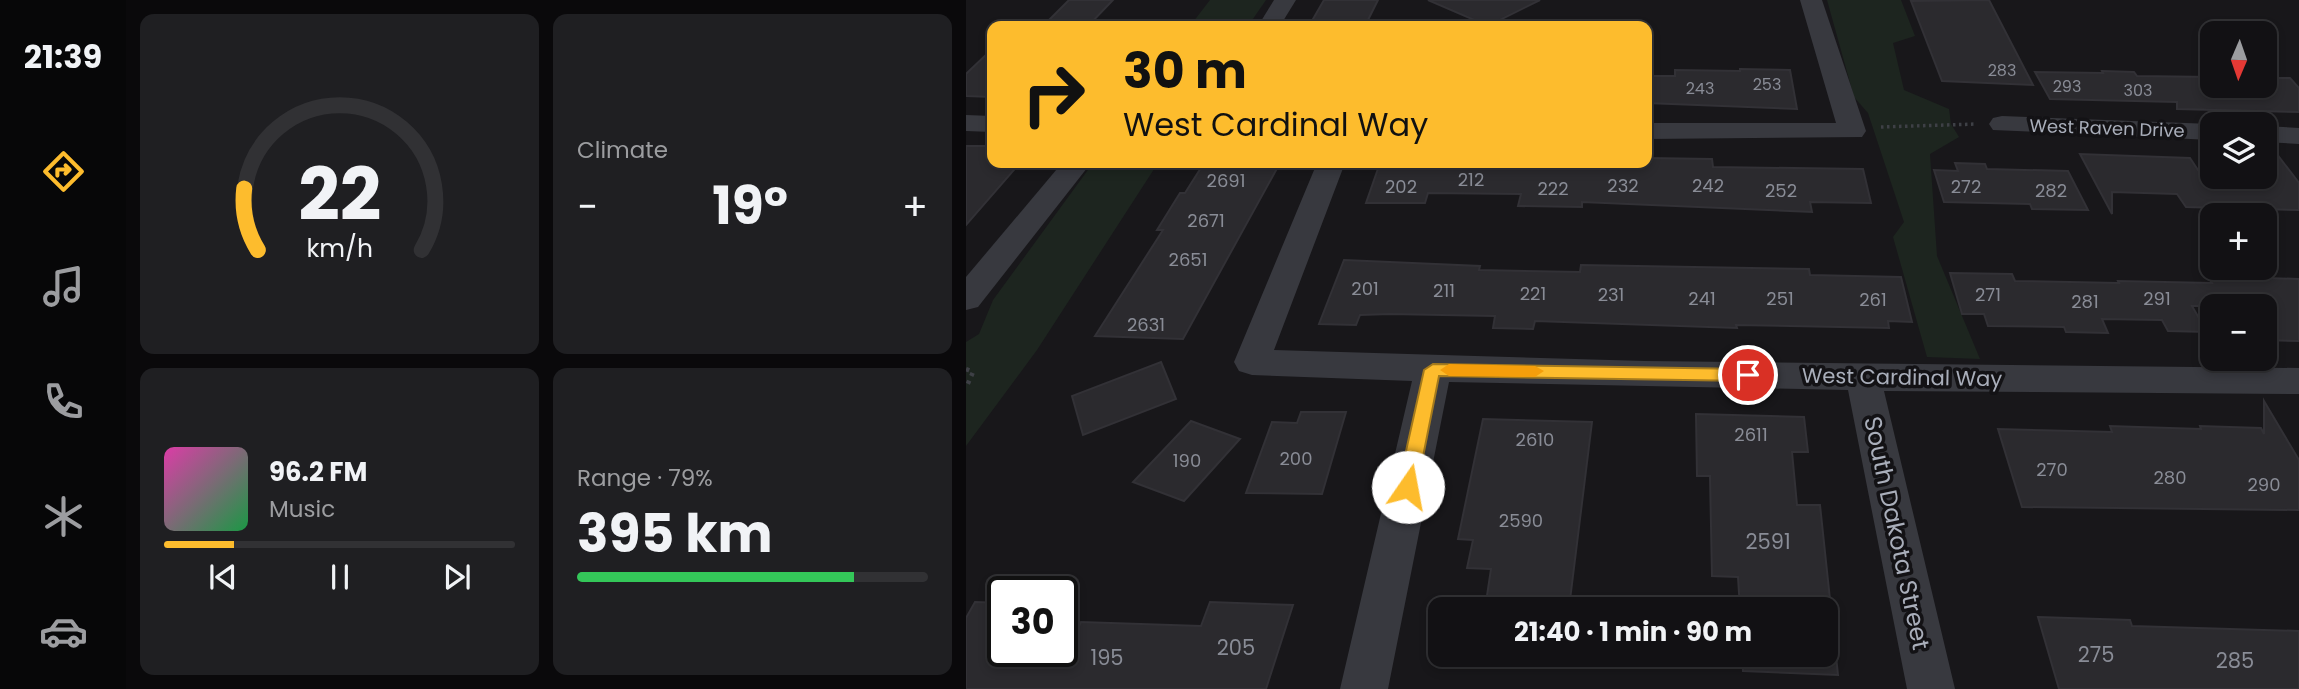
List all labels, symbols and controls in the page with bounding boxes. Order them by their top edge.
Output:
north arrow [2200,21,2277,98]
map controls [2200,21,2277,371]
text: 21:39 [24,34,102,79]
text: 30 m [1123,37,1247,105]
icon: right [1008,49,1099,140]
house number: 283 [1988,59,2016,82]
house number: 253 [1753,73,1781,96]
house number: 293 [2053,75,2081,98]
house number: 243 [1686,77,1714,100]
house number: 303 [2124,79,2152,102]
text: West Cardinal Way [1123,102,1428,147]
button: layers [2200,112,2277,189]
street label: West Raven Drive [2029,113,2185,143]
text: Climate [577,134,668,166]
text: 22 [298,144,381,245]
icon: directions [39,147,88,196]
house number: 212 [1458,167,1484,192]
house number: 2691 [1207,168,1245,193]
text: 19° [712,169,788,242]
house number: 232 [1607,173,1639,198]
house number: 242 [1692,173,1724,198]
house number: 202 [1385,174,1417,199]
house number: 272 [1951,174,1981,199]
house number: 222 [1537,176,1569,201]
house number: 252 [1765,178,1797,203]
house number: 282 [2035,178,2067,203]
text: − [577,180,598,233]
text: + [902,180,928,233]
button: + [2200,203,2277,280]
house number: 2671 [1187,208,1225,233]
text: km/h [306,231,373,266]
house number: 2651 [1169,247,1207,272]
icon: music [39,262,88,311]
house number: 201 [1351,276,1379,301]
house number: 211 [1433,278,1455,303]
house number: 221 [1520,281,1546,306]
house number: 231 [1598,282,1624,307]
house number: 271 [1975,282,2001,307]
house number: 241 [1688,286,1716,311]
house number: 251 [1766,286,1794,311]
house number: 291 [2143,286,2171,311]
house number: 261 [1859,287,1887,312]
house number: 281 [2071,289,2099,314]
button: − [2200,294,2277,371]
house number: 2631 [1127,312,1165,337]
pin [1718,345,1778,405]
icon: arrive [1729,356,1767,394]
street label: West Cardinal Way [1802,361,2003,393]
icon: phone [39,377,88,426]
street label: South Dakota Street [1856,413,1938,653]
house number: 2611 [1734,422,1768,447]
house number: 2610 [1516,427,1554,452]
house number: 200 [1280,446,1312,471]
house number: 190 [1173,448,1201,473]
position arrow [1371,450,1445,524]
text: 96.2 FM [269,454,367,490]
house number: 270 [2036,457,2068,482]
text: Range · 79% [577,462,713,494]
house number: 280 [2153,465,2187,490]
house number: 290 [2248,472,2281,497]
icon: climate [39,492,88,541]
text: Music [269,493,335,525]
text: 395 km [577,497,772,570]
house number: 2590 [1499,508,1543,533]
house number: 2591 [1745,527,1791,556]
icon: previous [204,558,242,596]
icon: pause [321,558,359,596]
icon: next [438,558,476,596]
speed limit sign: 30 [987,576,1078,667]
icon: car [39,607,88,656]
text: 21:40 · 1 min · 90 m [1514,614,1752,650]
house number: 205 [1217,633,1255,662]
house number: 275 [2078,640,2114,669]
house number: 195 [1090,643,1124,672]
house number: 285 [2216,646,2254,675]

